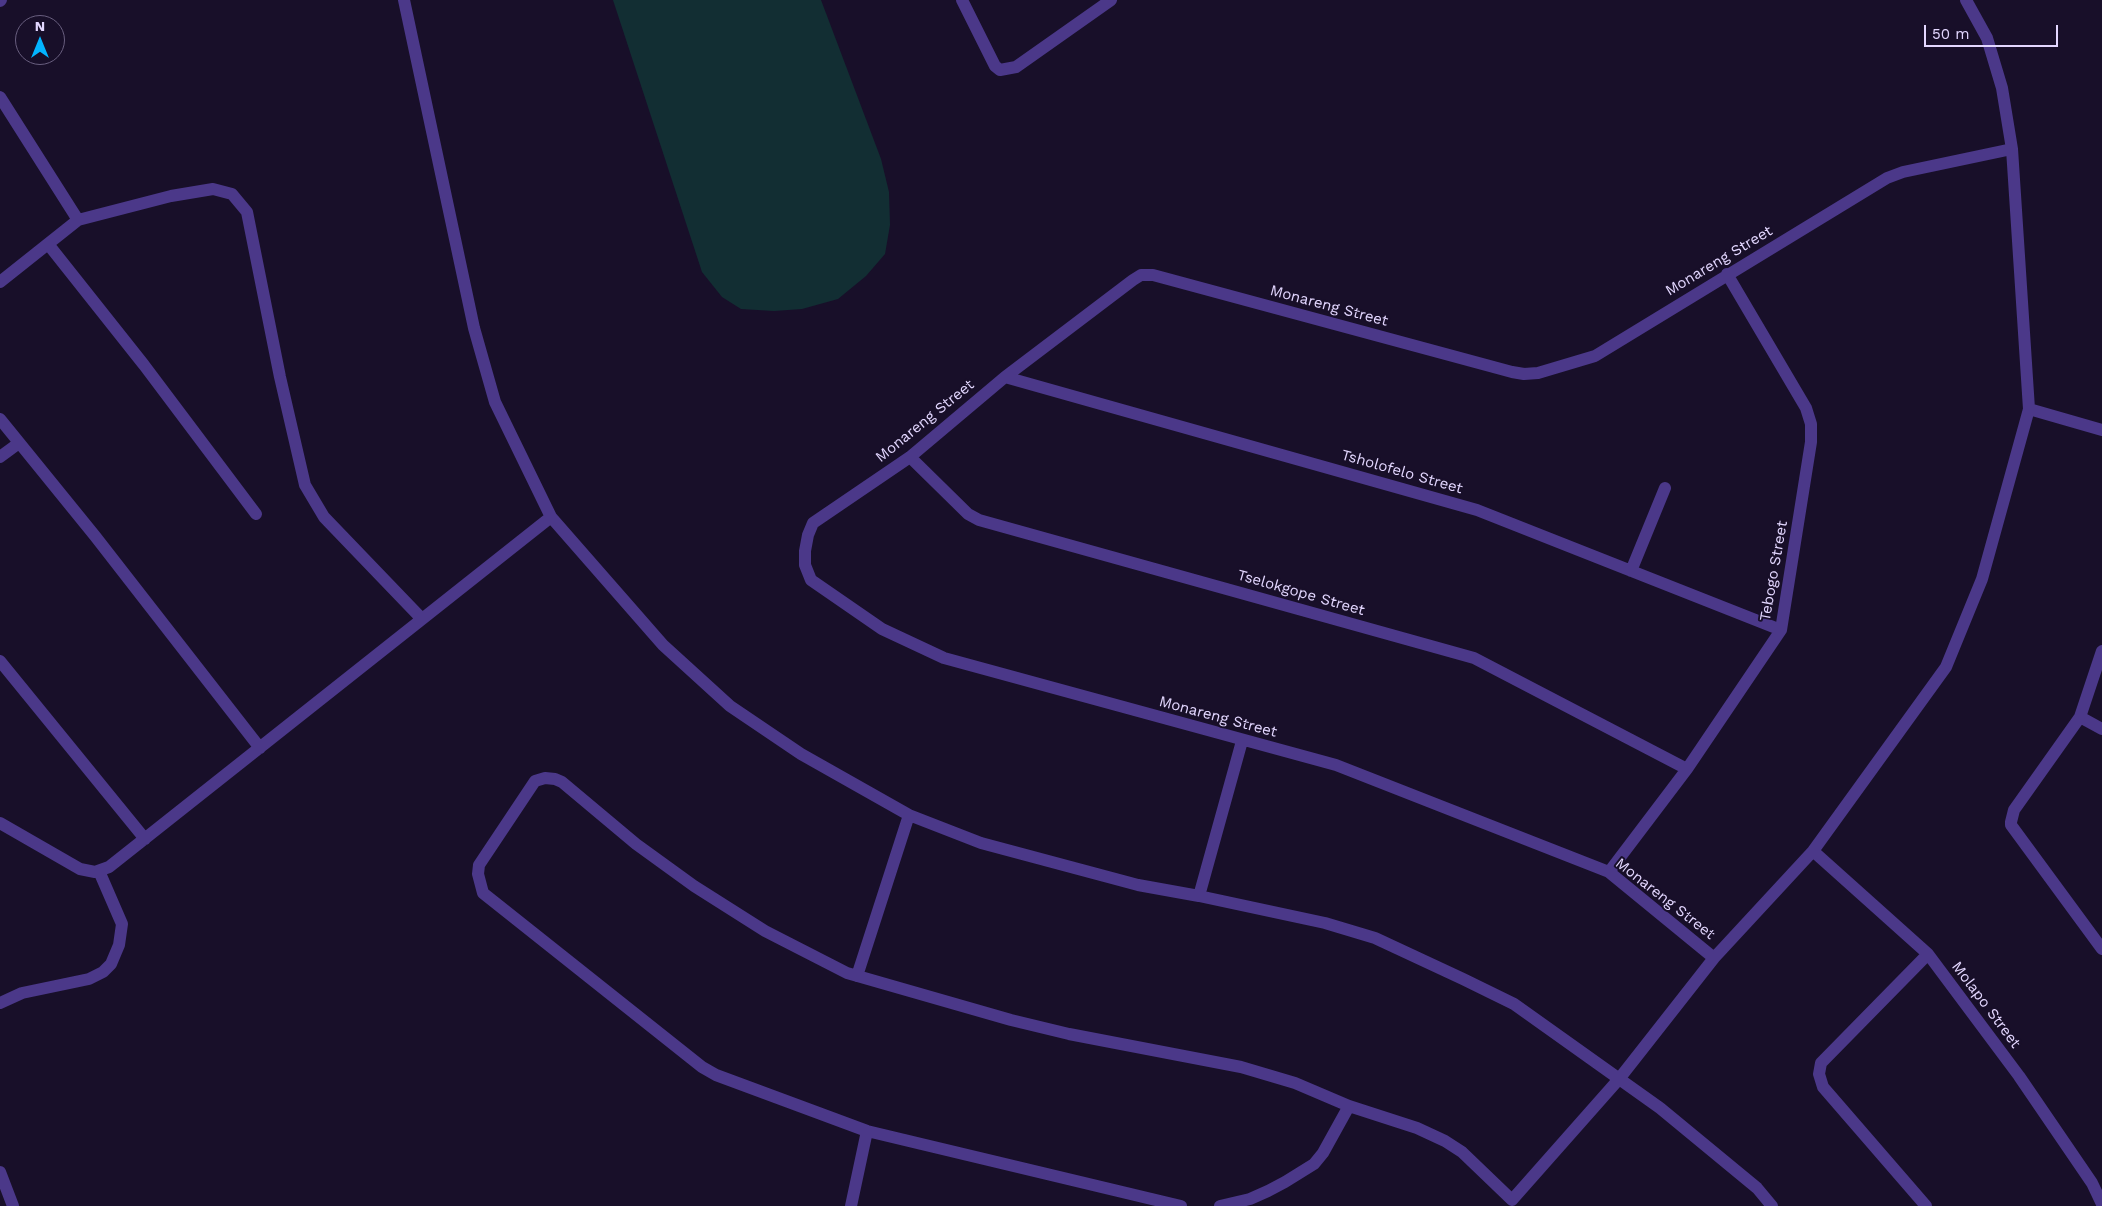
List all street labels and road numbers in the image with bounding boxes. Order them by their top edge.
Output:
street label: Monareng Street [1662,222,1776,300]
street label: Monareng Street [1268,282,1390,330]
street label: Monareng Street [872,376,978,466]
street label: Tsholofelo Street [1339,446,1465,498]
street label: Tebogo Street [1756,519,1792,623]
street label: Tselokgope Street [1235,566,1367,620]
street label: Monareng Street [1157,693,1279,741]
street label: Monareng Street [1612,854,1718,944]
street label: Molapo Street [1948,958,2024,1052]

